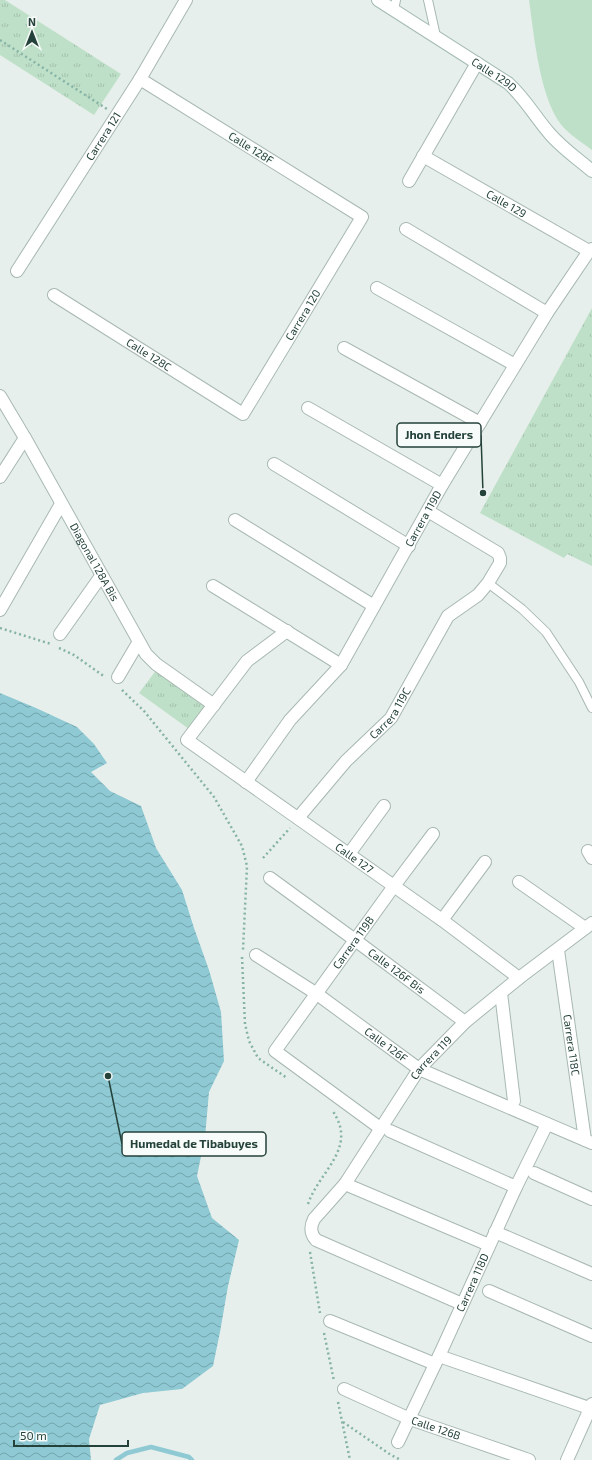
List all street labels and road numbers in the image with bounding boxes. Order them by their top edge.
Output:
street label: Calle 129D [469,55,520,94]
street label: Carrera 121 [83,109,123,163]
street label: Calle 128F [226,129,276,166]
street label: Calle 129 [484,187,529,220]
street label: Carrera 120 [282,287,323,343]
street label: Calle 128C [124,335,174,373]
street label: Carrera 119D [402,488,444,549]
street label: Diagonal 128A Bis [68,520,122,604]
street label: Carrera 119C [366,685,413,741]
street label: Calle 127 [333,840,376,876]
street label: Carrera 119B [330,913,376,971]
street label: Calle 126F Bis [366,945,428,996]
street label: Carrera 118C [561,1014,583,1076]
street label: Calle 126F [362,1024,410,1064]
street label: Carrera 119 [407,1033,454,1082]
street label: Carrera 118D [453,1251,491,1314]
street label: Calle 126B [410,1413,463,1442]

